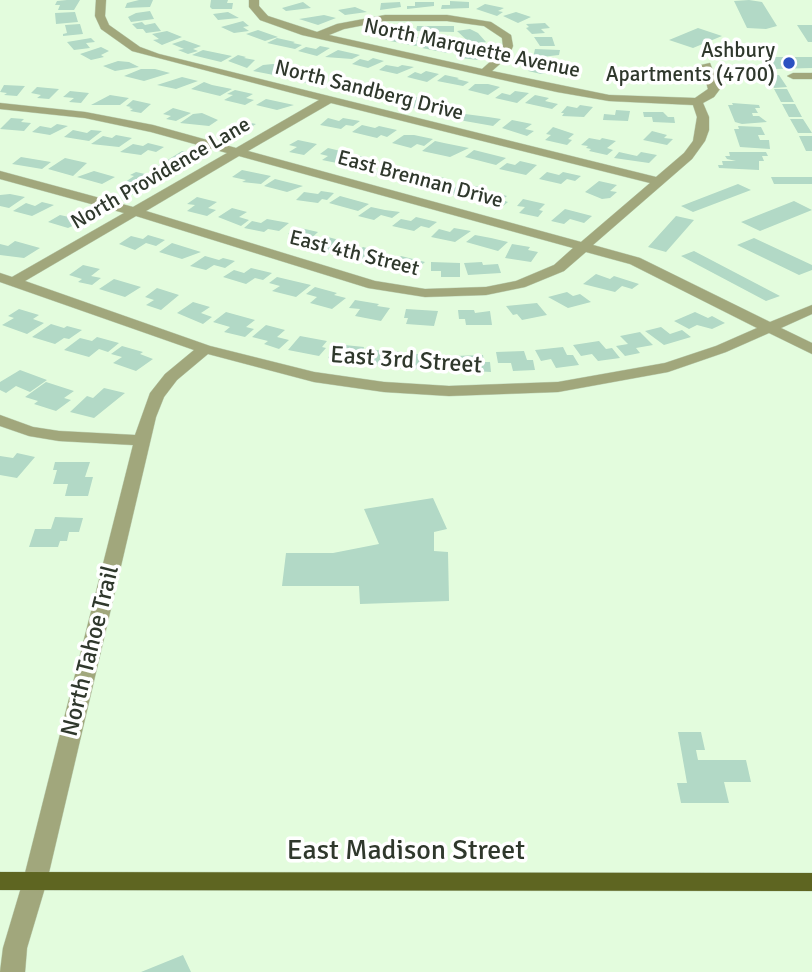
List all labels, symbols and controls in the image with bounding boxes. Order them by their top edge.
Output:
street label: North Marquette Avenue [362,14,582,84]
place label: Ashbury Apartments (4700) [606,38,775,88]
street label: North Sandberg Drive [272,55,466,127]
marker: Ashbury Apartments (4700) [781,55,797,71]
street label: North Providence Lane [67,112,255,236]
street label: East Brennan Drive [334,146,506,214]
street label: East 4th Street [286,226,422,282]
street label: East 3rd Street [329,341,483,381]
street label: North Tahoe Trail [56,563,126,739]
street label: East Madison Street [287,835,525,869]

